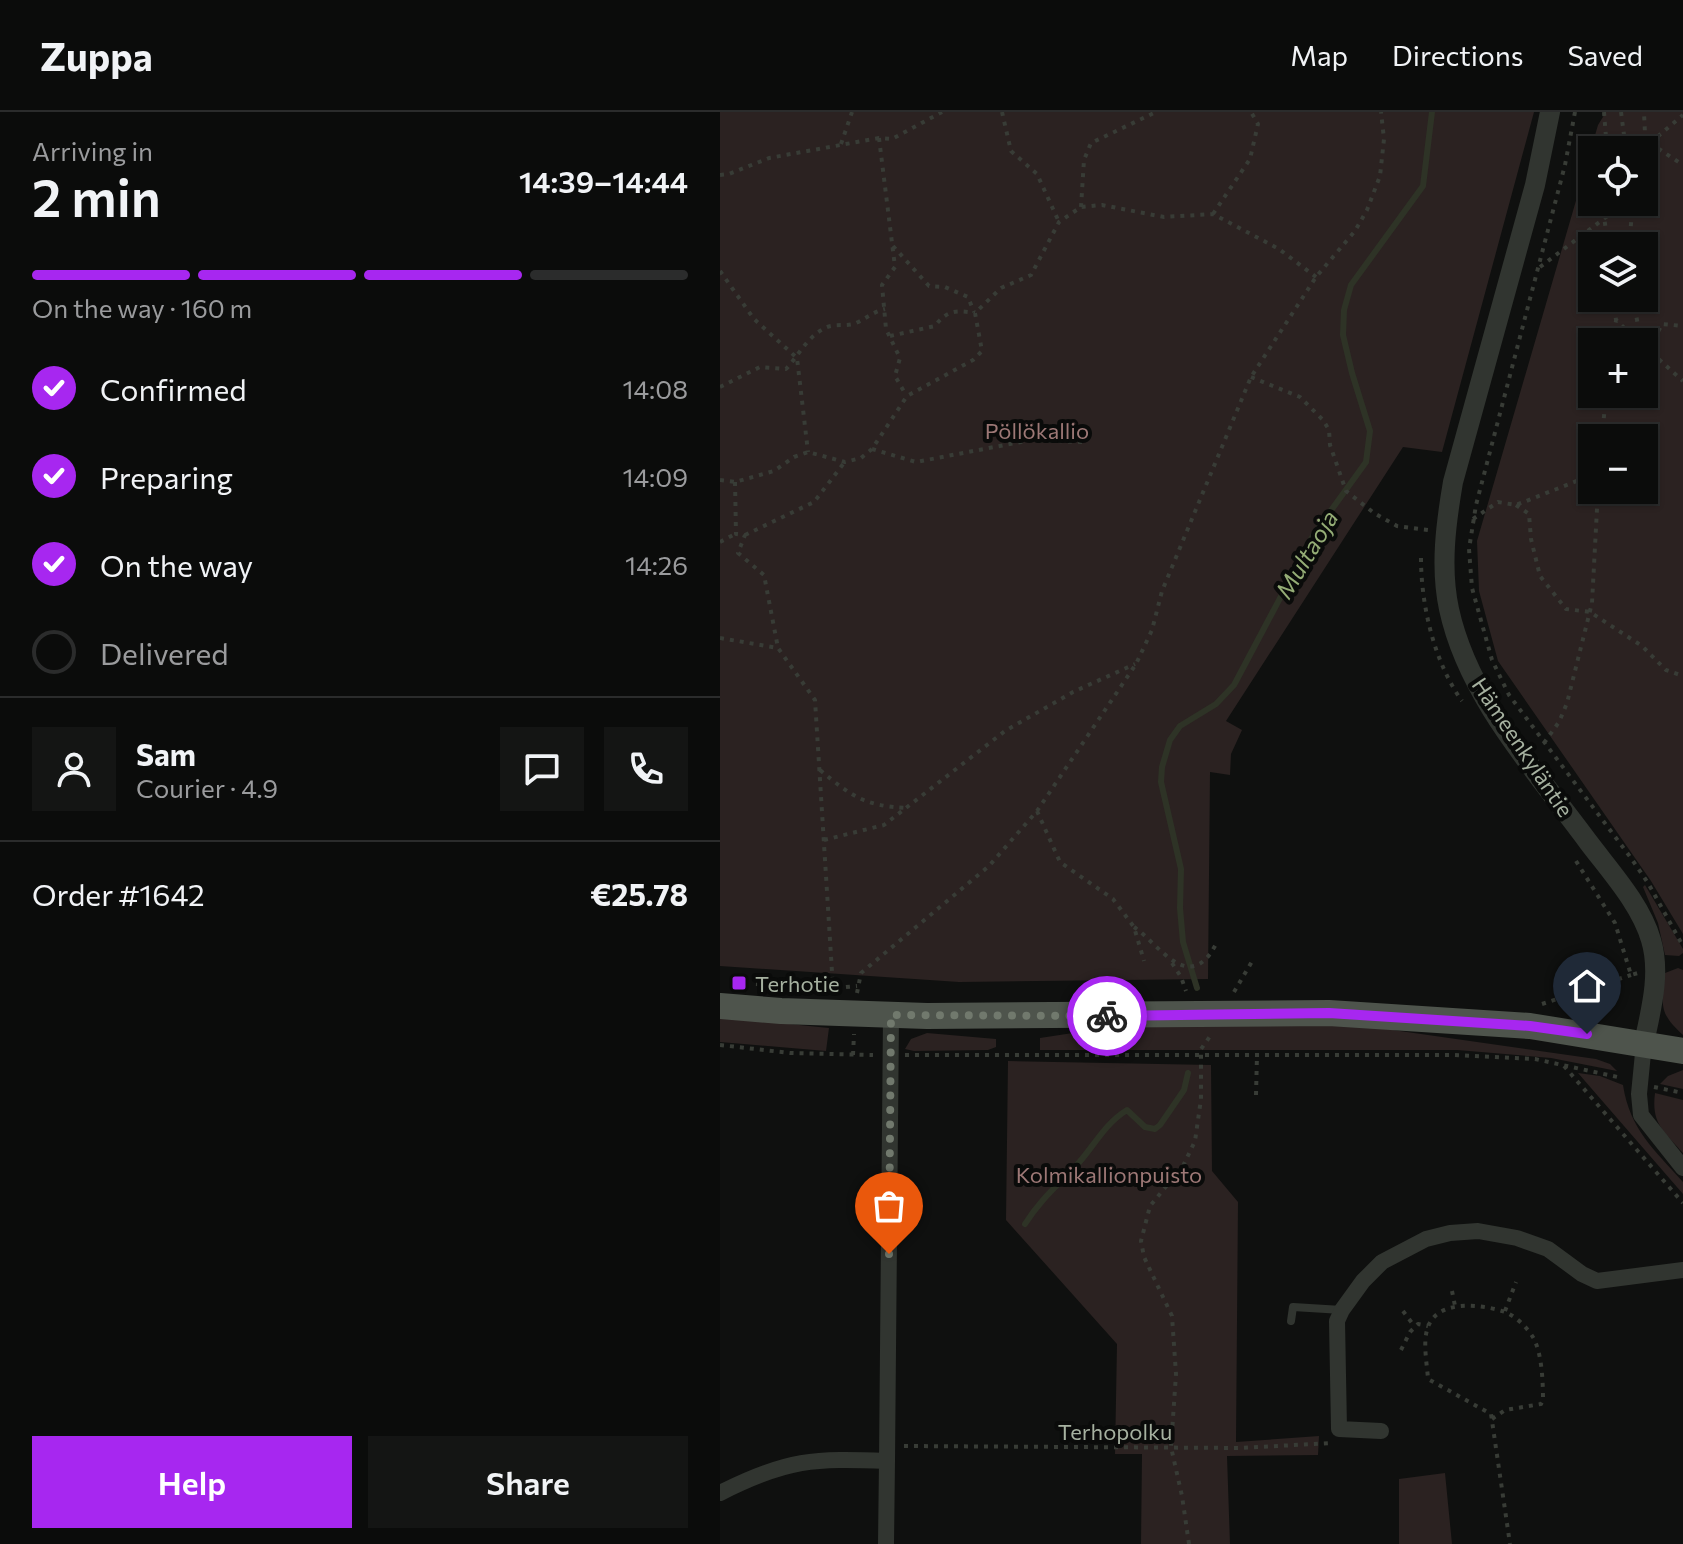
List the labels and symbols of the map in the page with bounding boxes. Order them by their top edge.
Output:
park label: Pöllökallio [985,417,1089,444]
water label: Multaoja [1268,505,1344,603]
street label: Hämeenkyläntie [1466,672,1580,822]
pin [1553,952,1621,1034]
place label: Terhotie [755,970,840,997]
marker: Terhotie [730,974,748,992]
courier [1067,976,1147,1056]
park label: Kolmikallionpuisto [1016,1161,1202,1188]
pin [855,1172,923,1254]
street label: Terhopolku [1058,1418,1172,1445]

